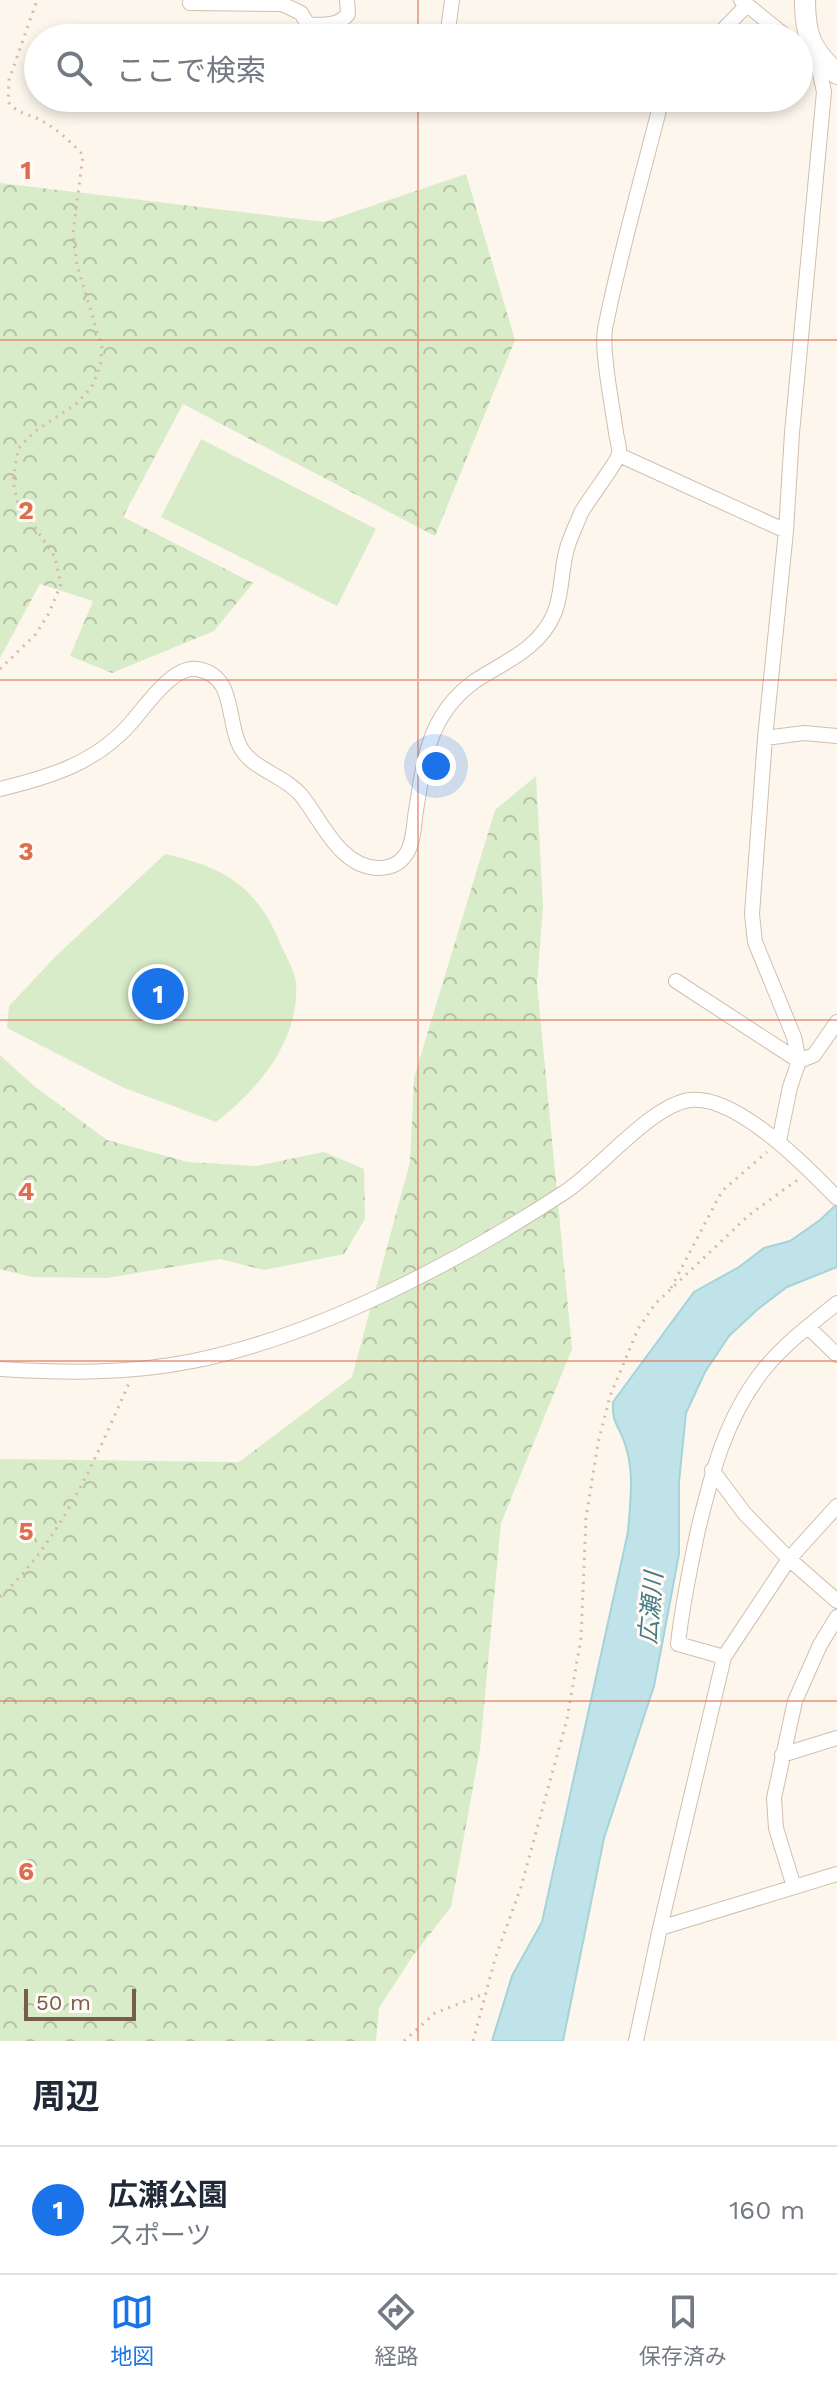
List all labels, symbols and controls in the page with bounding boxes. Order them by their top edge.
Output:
search box [24,24,813,112]
icon: search [52,46,96,90]
text: ここで検索 [116,53,266,88]
text: 1 [20,155,32,185]
text: 2 [18,495,34,525]
your location [416,746,456,786]
text: 3 [18,836,34,866]
pin: 1 [132,964,184,1024]
text: 4 [18,1176,35,1206]
text: 5 [18,1516,34,1546]
water label: 広瀬川 [634,1568,668,1645]
text: 6 [18,1856,34,1886]
scale bar [24,1985,136,2021]
text: 50 m [36,1990,91,2015]
text: 周辺 [32,2076,100,2116]
text: 広瀬公園 [108,2177,228,2212]
text: 1 [52,2195,64,2225]
text: 160 m [729,2195,805,2225]
text: スポーツ [108,2220,211,2250]
tab: 地図 [110,2290,154,2370]
tab: 経路 [374,2290,419,2370]
tab: 保存済み [639,2290,727,2370]

